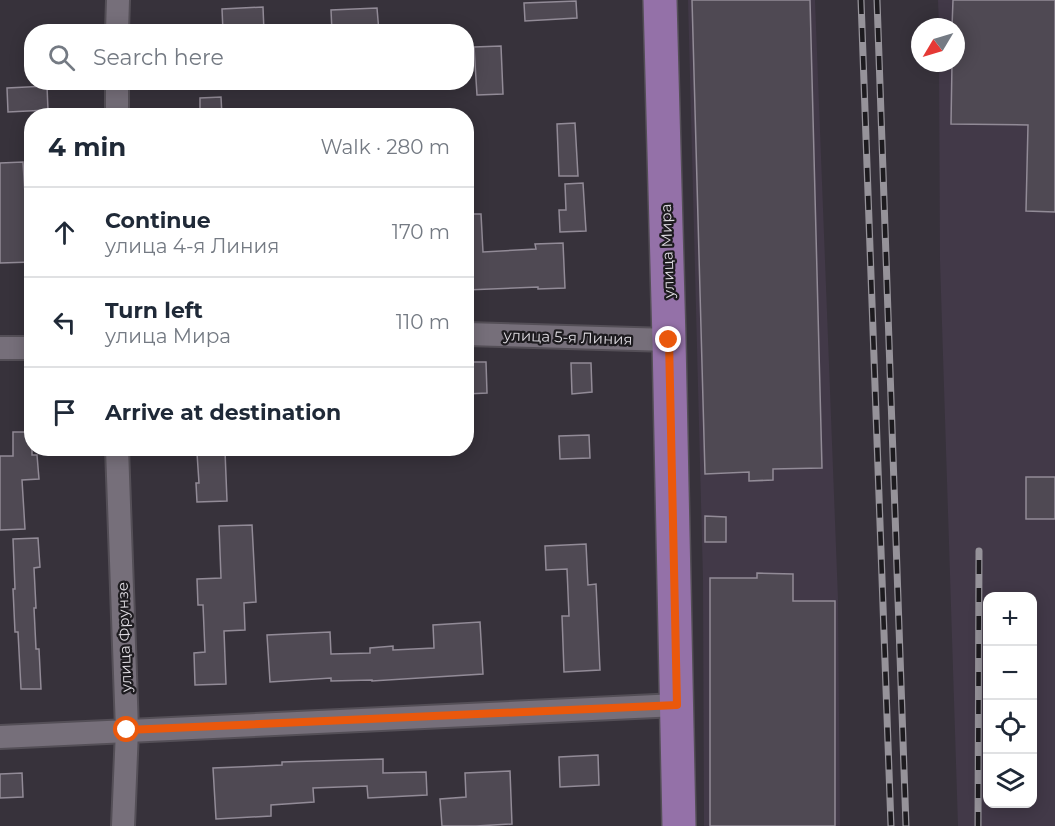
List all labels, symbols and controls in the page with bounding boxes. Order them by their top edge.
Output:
north arrow [911,18,965,72]
search box [24,24,474,90]
icon: search [45,41,78,74]
text: Search here [93,44,224,71]
text: 4 min [48,131,126,163]
text: Walk · 280 m [320,135,450,159]
street label: улица Мира [656,203,678,300]
text: Continue [105,207,211,234]
icon: ahead [48,216,81,249]
text: 170 m [392,220,450,244]
text: улица 4-я Линия [105,234,280,258]
text: Turn left [105,297,203,324]
icon: left [48,306,81,339]
text: 110 m [396,310,450,334]
text: улица Мира [105,324,231,348]
street label: улица 5-я Линия [502,325,633,349]
route end [655,326,681,352]
icon: arrive [48,396,81,429]
text: Arrive at destination [105,399,341,426]
street label: улица Фрунзе [113,582,135,693]
map controls [983,592,1037,808]
button: + [983,592,1037,646]
button: − [983,646,1037,700]
button: locate [983,700,1037,754]
route start [113,716,139,742]
button: layers [983,754,1037,808]

